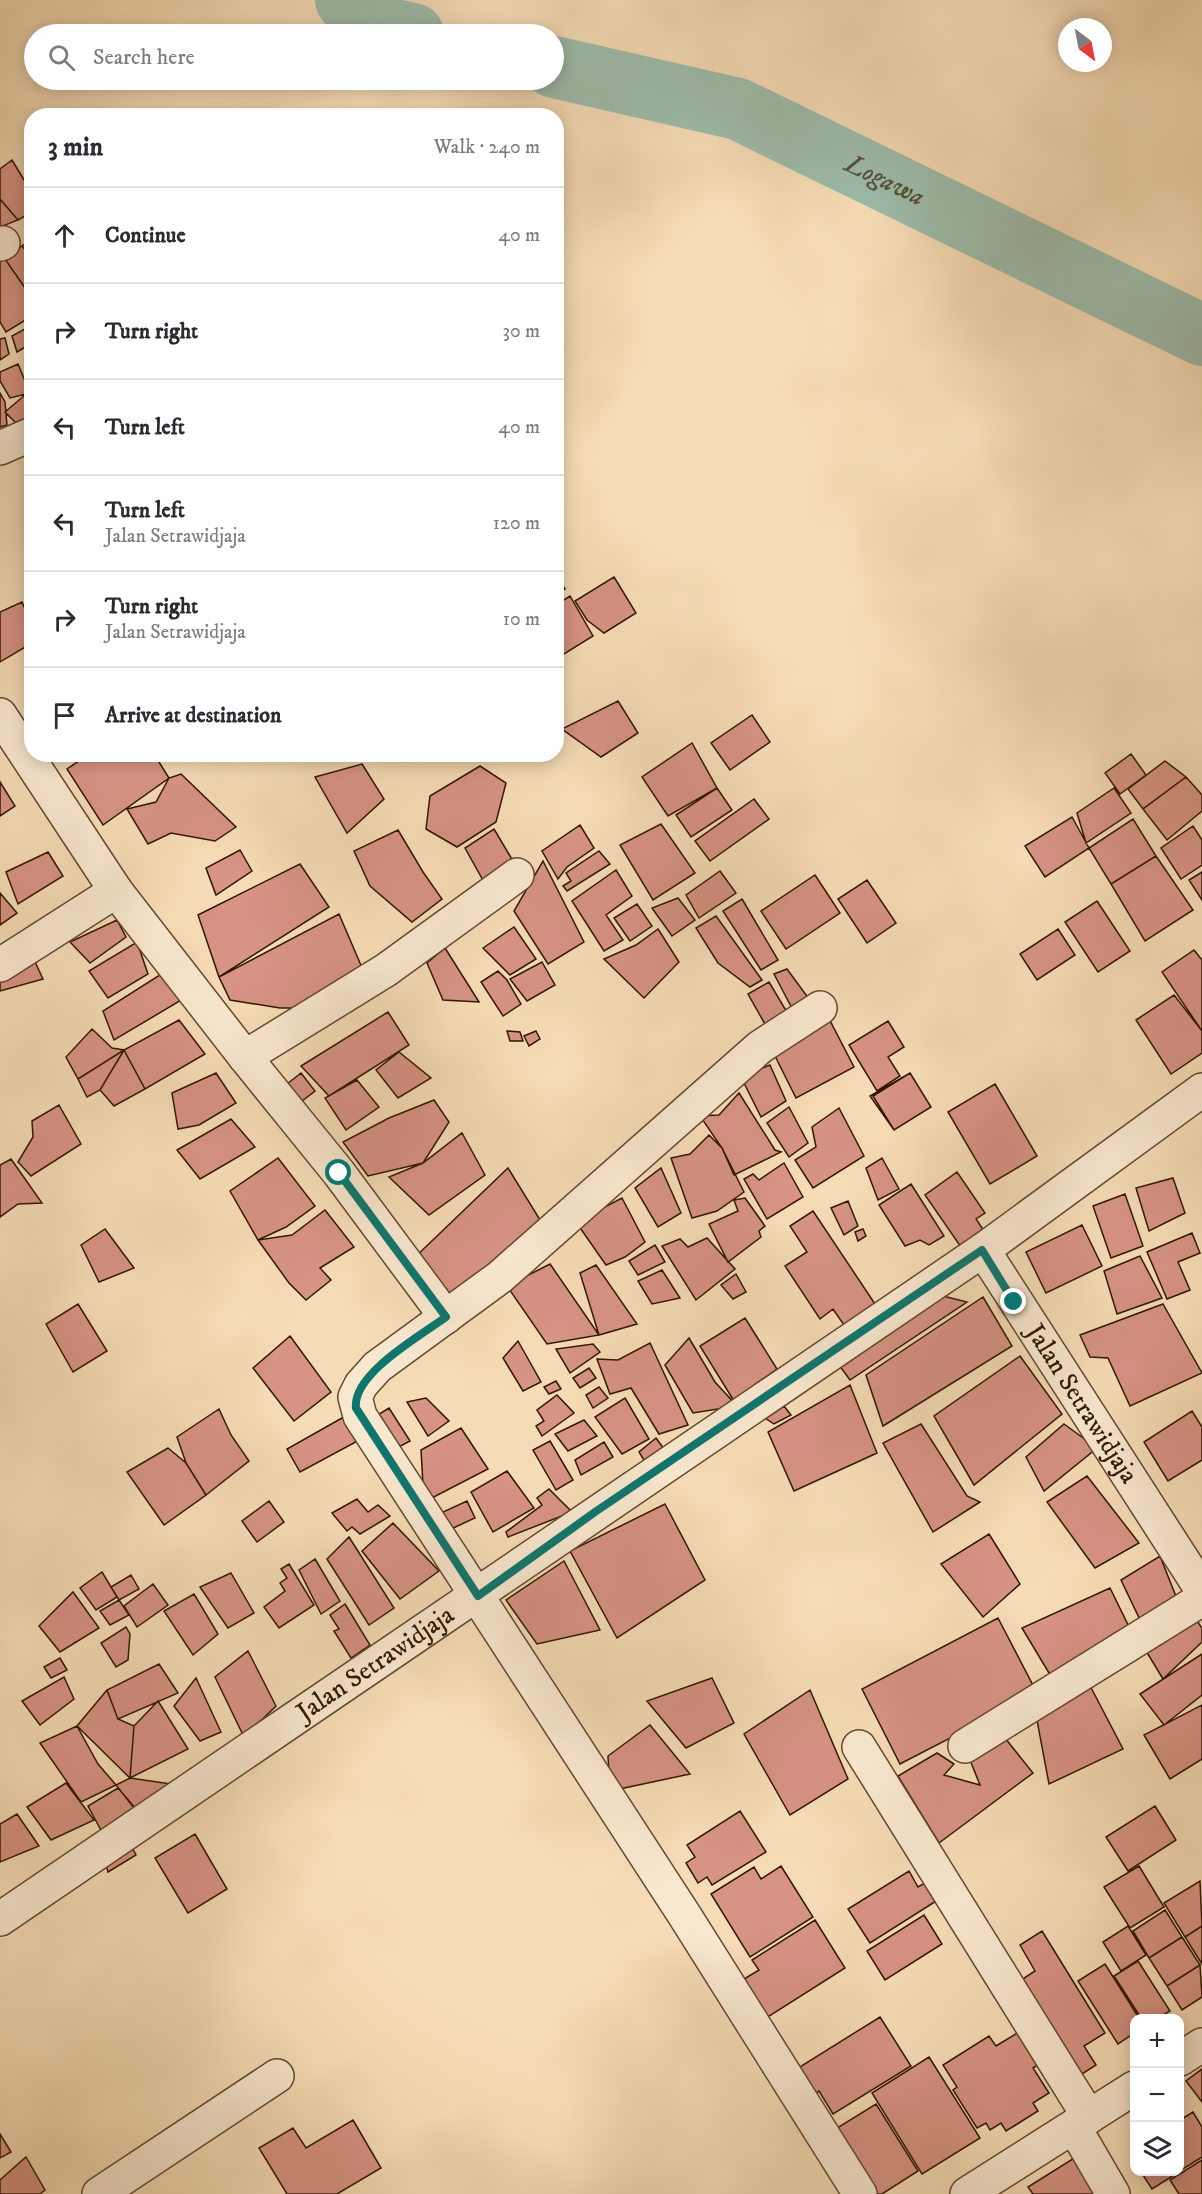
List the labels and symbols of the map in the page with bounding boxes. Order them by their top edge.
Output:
north arrow [1058,18,1112,72]
water label: Logawa [837,146,930,214]
route start [325,1159,351,1185]
route end [1000,1288,1026,1314]
street label: Jalan Setrawidjaja [1018,1316,1146,1490]
street label: Jalan Setrawidjaja [289,1598,460,1730]

